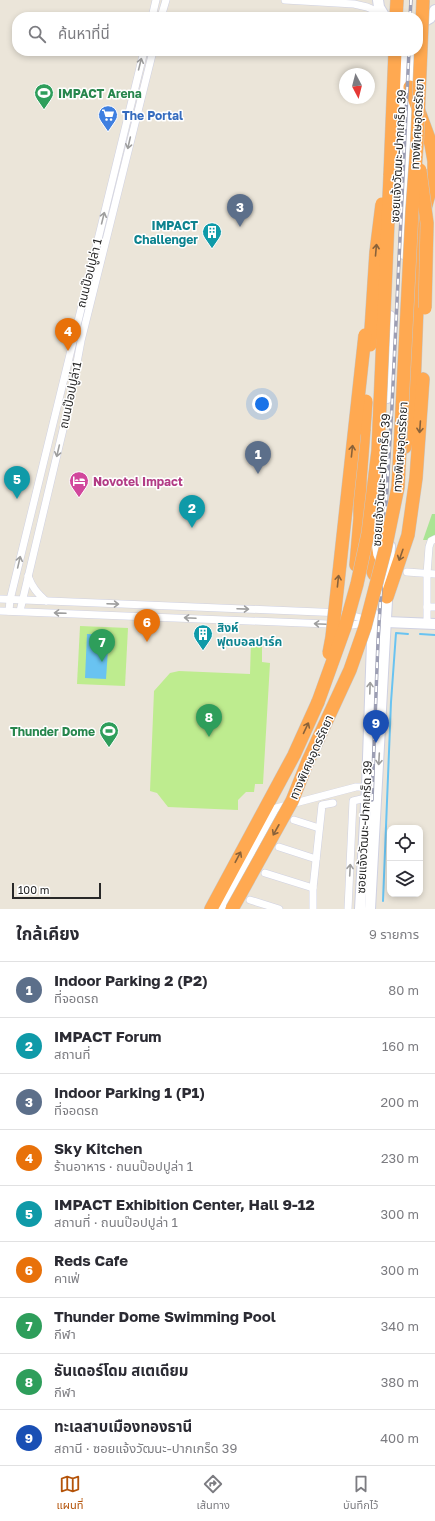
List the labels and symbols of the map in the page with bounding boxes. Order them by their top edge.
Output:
one-way arrow [137,58,145,71]
north arrow [339,68,375,104]
street label: ทางพิเศษอุดรรัถยา [407,78,427,170]
sports icon: IMPACT Arena [33,82,55,110]
place label: IMPACT Arena [58,86,142,101]
street label: ซอยแจ้งวัฒนะ-ปากเกร็ด 39 [387,89,409,223]
supermarket icon: The Portal [97,104,119,132]
place label: The Portal [122,108,183,123]
one-way arrow [125,136,133,149]
pin: 3 [227,194,253,227]
one-way arrow [100,211,107,224]
place label: IMPACT Challenger [134,218,198,247]
building icon: IMPACT Challenger [201,221,223,249]
street label: ถนนป๊อปปูล่า 1 [73,236,105,309]
one-way arrow [372,244,379,257]
pin: 4 [55,318,81,351]
street label: ถนนป๊อปปูล่า1 [56,360,84,430]
your location [252,394,272,414]
street label: ทางพิเศษอุดรรัถยา [389,401,411,493]
street label: ซอยแจ้งวัฒนะ-ปากเกร็ด 39 [369,413,393,547]
one-way arrow [416,420,423,433]
pin: 1 [245,441,271,474]
one-way arrow [53,445,61,458]
one-way arrow [349,445,356,458]
pin: 5 [4,466,30,499]
hotel icon: Novotel Impact [68,470,90,498]
place label: Novotel Impact [93,474,183,489]
pin: 2 [179,495,205,528]
one-way arrow [397,548,404,561]
one-way arrow [16,556,24,569]
one-way arrow [335,574,342,587]
one-way arrow [106,600,119,608]
one-way arrow [236,606,249,613]
one-way arrow [54,609,67,617]
pin: 6 [134,609,160,642]
one-way arrow [184,614,197,622]
place label: สิงห์ ฟุตบอลปาร์ค [217,620,282,649]
one-way arrow [314,620,327,628]
building icon: สิงห์ ฟุตบอลปาร์ค [192,623,214,651]
pin: 7 [89,629,115,662]
one-way arrow [366,682,374,695]
pin: 8 [196,704,222,737]
pin: 9 [363,710,389,743]
street label: ทางพิเศษอุดรรัถยา [286,712,336,802]
sports icon: Thunder Dome [98,720,120,748]
one-way arrow [303,723,310,735]
place label: Thunder Dome [10,724,95,739]
one-way arrow [376,752,383,765]
street label: ซอยแจ้งวัฒนะ-ปากเกร็ด 39 [353,760,375,894]
one-way arrow [271,824,279,836]
one-way arrow [235,851,242,863]
one-way arrow [346,864,353,877]
scale bar [12,881,101,900]

